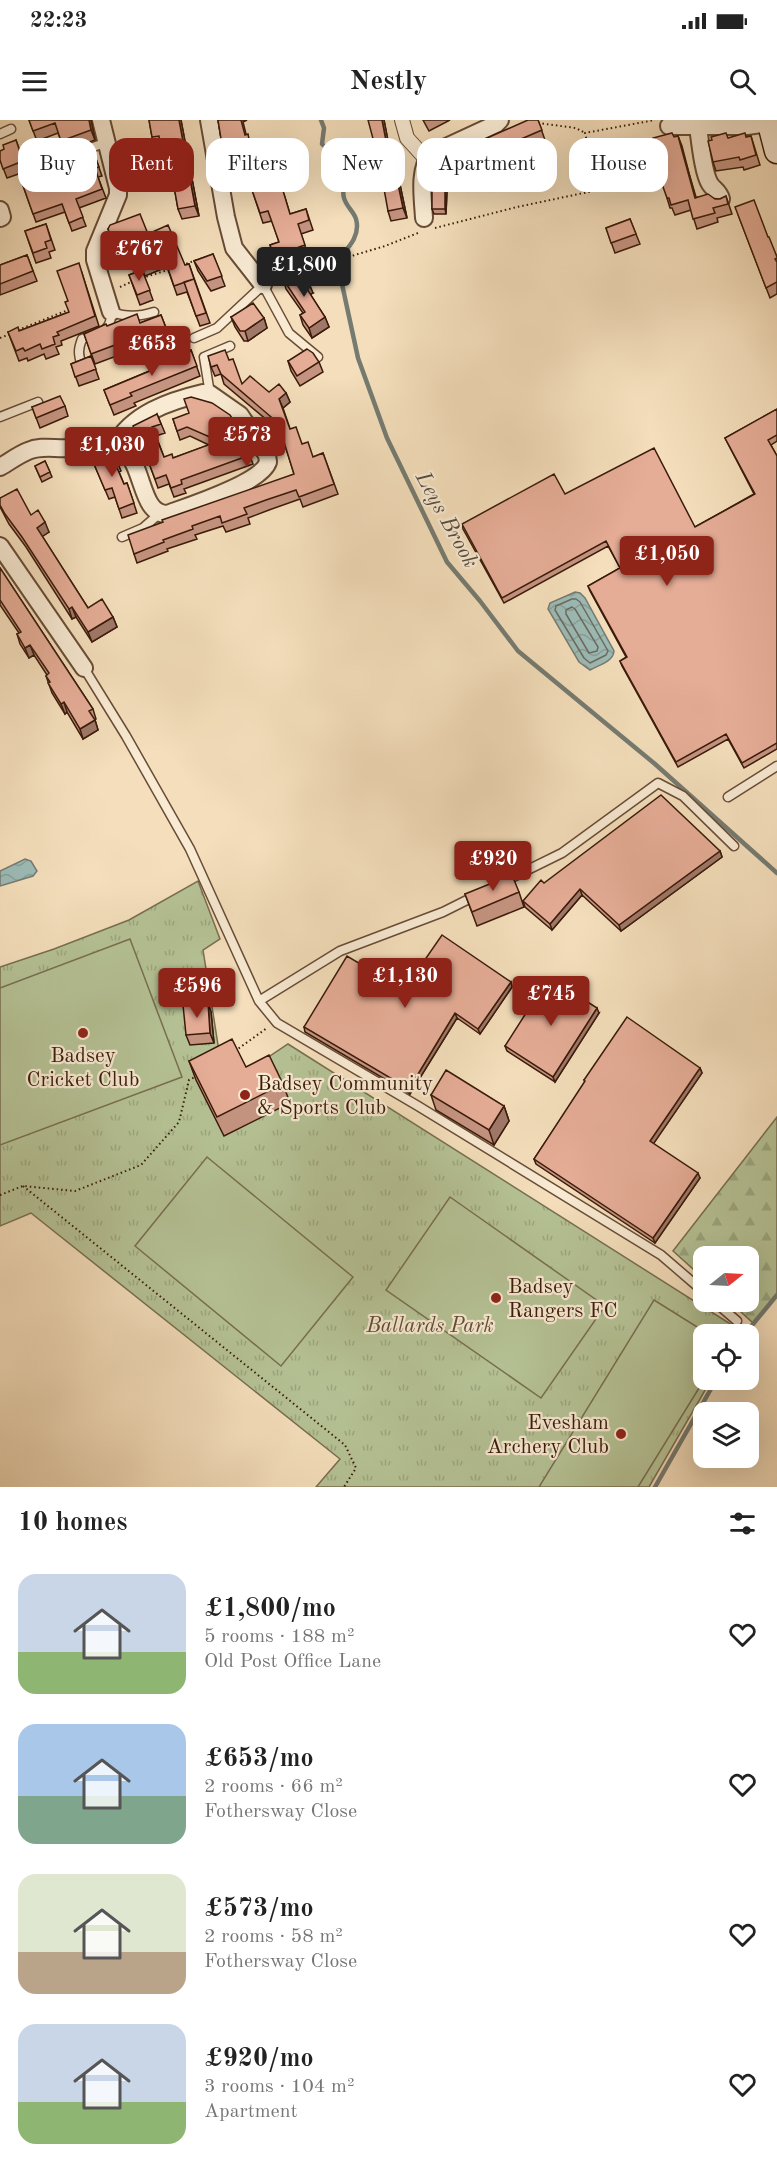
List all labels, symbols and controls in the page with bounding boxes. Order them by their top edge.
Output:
text: 22:23 [30,10,87,32]
icon: menu [18,65,51,98]
icon: search [726,65,759,98]
text: Nestly [350,68,427,95]
chip: Buy [18,138,97,192]
chip: Rent [109,138,194,192]
chip: Filters [206,138,309,192]
chip: New [321,138,405,192]
chip: Apartment [417,138,557,192]
chip: House [569,138,668,192]
pin: £767 [103,231,175,282]
text: £767 [114,240,164,260]
pin: £1,800 [255,247,353,298]
text: £1,800 [271,256,337,276]
pin: £653 [116,326,188,377]
text: £653 [127,335,177,355]
pin: £573 [211,417,283,468]
text: £573 [222,426,272,446]
pin: £1,030 [63,427,161,478]
text: £1,030 [79,436,145,456]
water label: Leys Brook [410,467,482,572]
pin: £1,050 [618,536,716,587]
text: £1,050 [634,545,700,565]
pin: £920 [457,841,529,892]
text: £920 [468,850,518,870]
pin: £1,130 [356,958,454,1009]
text: £1,130 [372,967,438,987]
pin: £596 [161,968,233,1019]
pin: £745 [515,976,587,1027]
text: £596 [172,977,222,997]
text: £745 [526,985,576,1005]
marker: Badsey Cricket Club [76,1026,90,1040]
place label: Badsey Cricket Club [26,1046,140,1091]
place label: Badsey Community & Sports Club [257,1074,433,1119]
marker: Badsey Community & Sports Club [238,1088,252,1102]
north arrow [693,1246,759,1312]
map controls [693,1246,759,1468]
place label: Badsey Rangers FC [508,1277,618,1322]
marker: Badsey Rangers FC [489,1291,503,1305]
park label: Ballards Park [365,1316,494,1337]
button: locate [693,1324,759,1390]
button: layers [693,1402,759,1468]
place label: Evesham Archery Club [487,1413,609,1458]
marker: Evesham Archery Club [614,1427,628,1441]
icon: filters [726,1507,759,1540]
text: 10 homes [18,1510,127,1536]
text: £1,800/mo [204,1596,336,1622]
icon: home [66,1598,138,1670]
icon: heart [726,1618,759,1651]
text: 5 rooms · 188 m² [204,1627,354,1647]
text: Old Post Office Lane [204,1652,381,1672]
text: £653/mo [204,1746,314,1772]
icon: home [66,1748,138,1820]
icon: heart [726,1768,759,1801]
text: 2 rooms · 66 m² [204,1777,343,1797]
text: Fothersway Close [204,1802,357,1822]
text: £573/mo [204,1896,314,1922]
icon: home [66,1898,138,1970]
icon: heart [726,1918,759,1951]
text: 2 rooms · 58 m² [204,1927,343,1947]
text: Fothersway Close [204,1952,357,1972]
text: £920/mo [204,2046,314,2072]
icon: home [66,2048,138,2120]
icon: heart [726,2068,759,2101]
text: 3 rooms · 104 m² [204,2077,354,2097]
text: Apartment [204,2102,298,2122]

